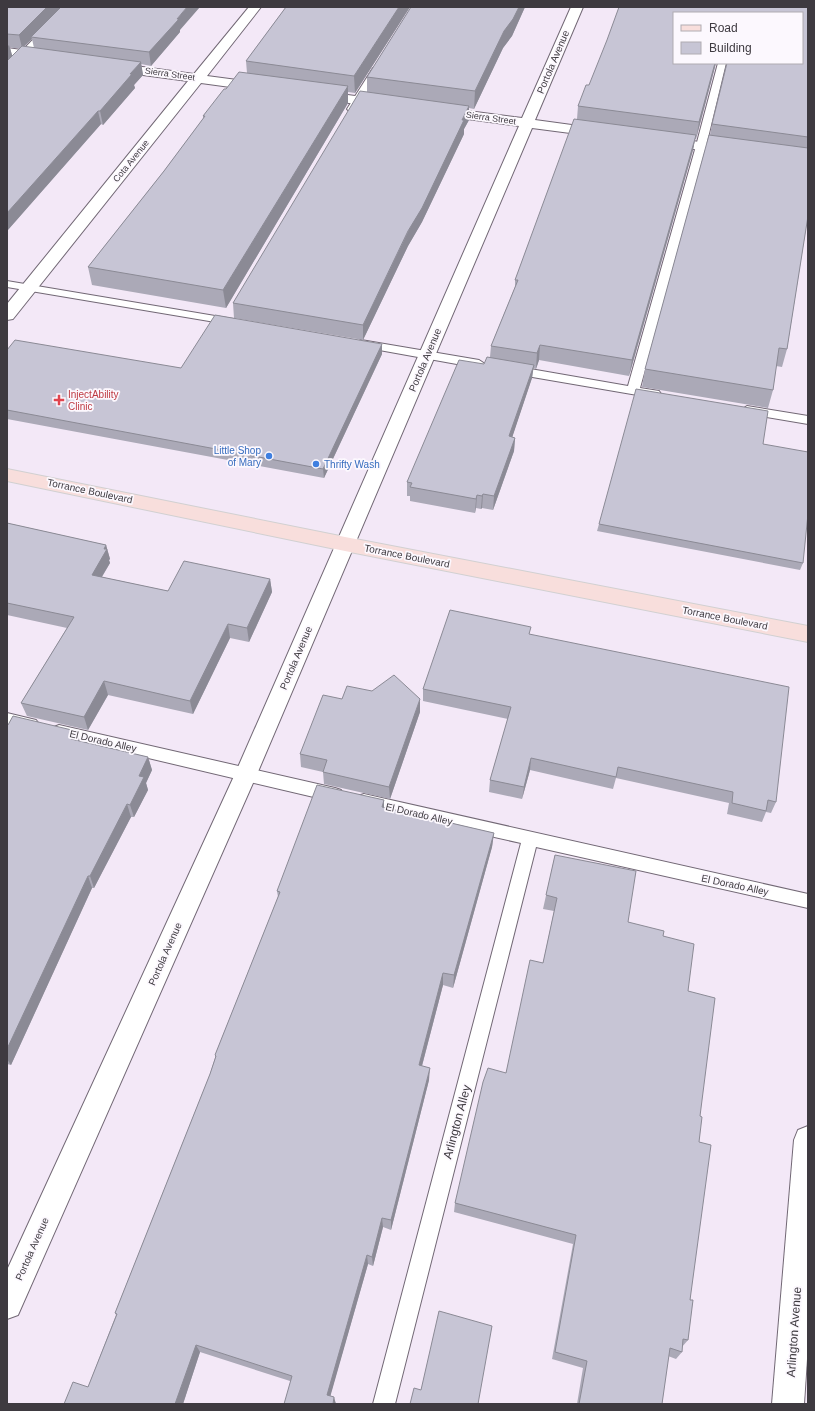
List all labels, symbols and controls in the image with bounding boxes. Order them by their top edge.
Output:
legend [673,12,803,64]
text: Road [709,21,738,35]
street label: Portola Avenue [535,28,571,95]
text: Building [709,41,752,55]
street label: Sierra Street [144,66,196,83]
street label: Sierra Street [465,110,517,127]
street label: Cota Avenue [111,138,151,184]
street label: Portola Avenue [407,326,443,393]
place label: InjectAbility Clinic [68,389,119,412]
marker: InjectAbility Clinic [53,394,65,406]
place label: Little Shop of Mary [214,445,261,468]
marker: Little Shop of Mary [264,451,274,461]
marker: Thrifty Wash [311,459,321,469]
place label: Thrifty Wash [324,459,380,470]
street label: Torrance Boulevard [46,477,134,505]
street label: Torrance Boulevard [363,542,451,570]
street label: Torrance Boulevard [681,604,769,632]
street label: Portola Avenue [278,624,314,691]
street label: El Dorado Alley [68,728,138,754]
street label: El Dorado Alley [384,801,454,827]
street label: El Dorado Alley [700,873,770,897]
street label: Portola Avenue [146,920,184,987]
street label: Arlington Alley [440,1083,474,1161]
street label: Portola Avenue [13,1215,51,1282]
street label: Arlington Avenue [784,1286,804,1378]

